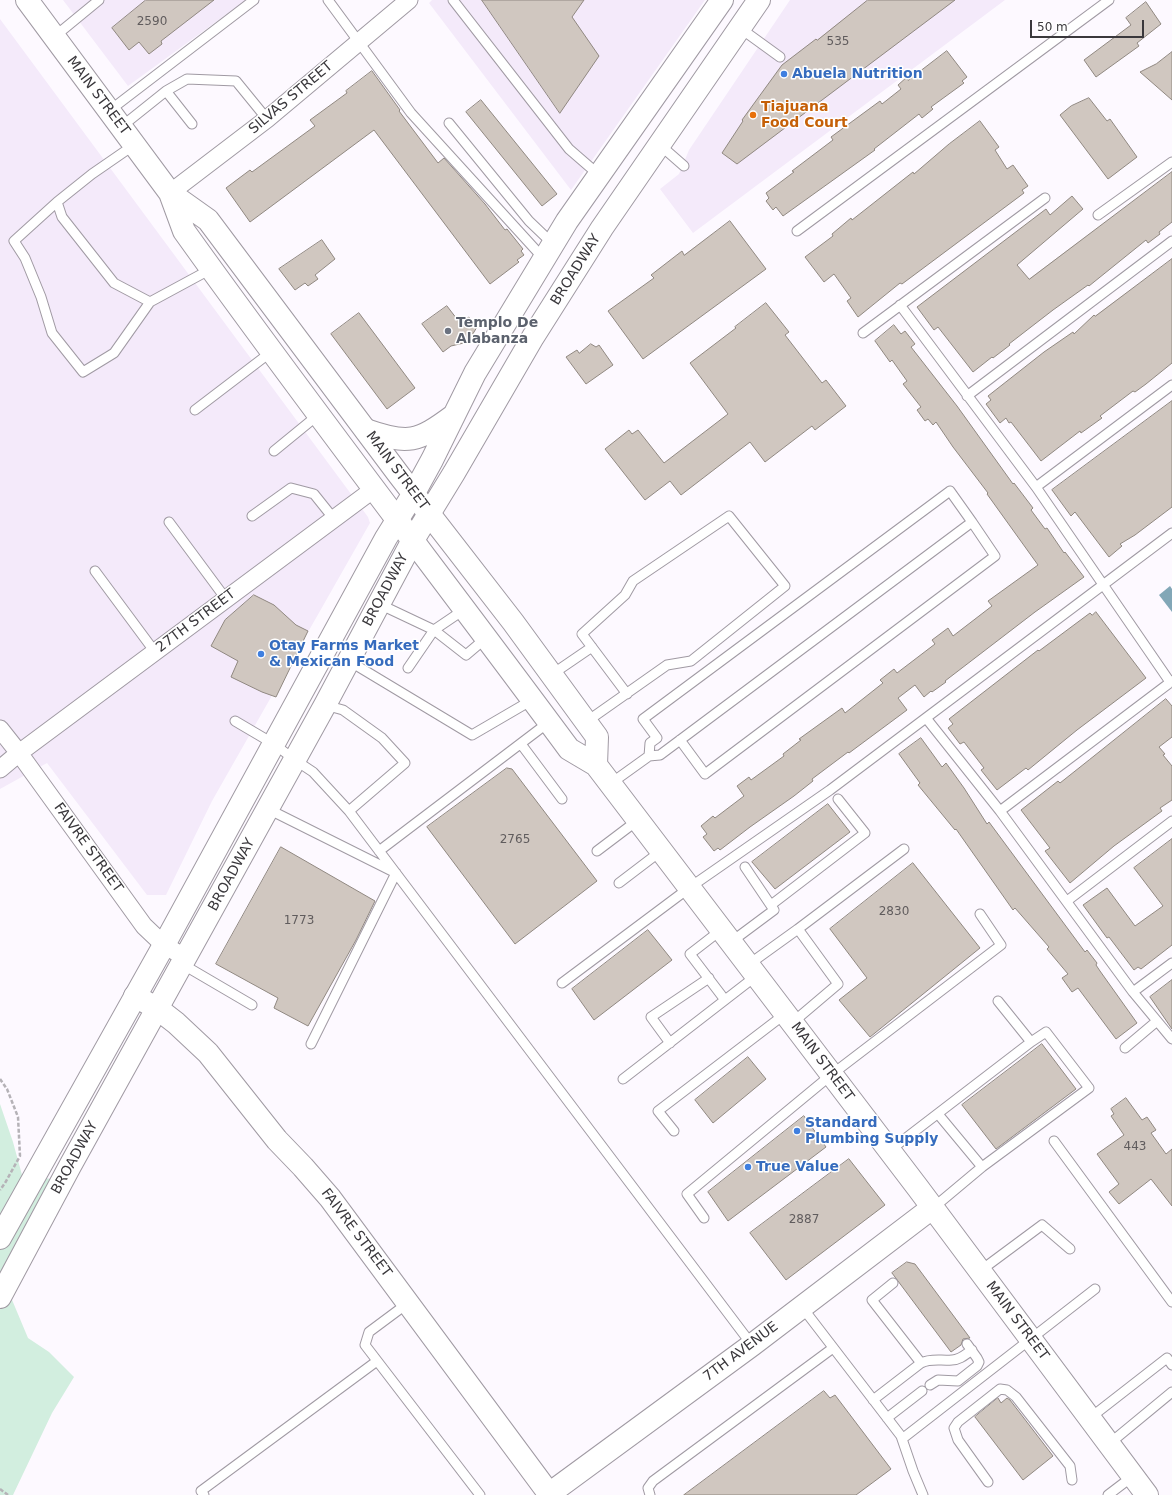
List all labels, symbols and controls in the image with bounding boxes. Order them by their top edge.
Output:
scale bar [1032,12,1146,38]
house number: 2590 [137,15,167,29]
text: 50 m [1037,20,1068,34]
house number: 535 [827,35,849,49]
street label: MAIN STREET [63,53,133,139]
street label: SILVAS STREET [246,58,336,138]
place label: Abuela Nutrition [792,66,923,82]
marker: Abuela Nutrition [779,69,789,79]
place label: Tiajuana Food Court [761,99,848,132]
marker: Tiajuana Food Court [748,110,758,120]
street label: BROADWAY [548,231,604,309]
place label: Templo De Alabanza [456,315,538,348]
marker: Templo De Alabanza [443,326,453,336]
street label: MAIN STREET [362,428,432,514]
street label: BROADWAY [360,550,412,630]
street label: 27TH STREET [153,586,239,656]
place label: Otay Farms Market & Mexican Food [269,638,419,670]
marker: Otay Farms Market & Mexican Food [256,649,266,659]
street label: FAIVRE STREET [50,800,126,896]
house number: 2765 [500,833,530,847]
street label: BROADWAY [205,836,259,914]
house number: 2830 [879,905,909,919]
house number: 1773 [284,914,314,928]
street label: MAIN STREET [787,1019,857,1105]
place label: Standard Plumbing Supply [805,1115,938,1148]
street label: BROADWAY [48,1119,102,1197]
marker: Standard Plumbing Supply [792,1126,802,1136]
house number: 443 [1124,1140,1146,1154]
place label: True Value [756,1159,839,1175]
marker: True Value [743,1162,753,1172]
street label: FAIVRE STREET [317,1185,395,1281]
house number: 2887 [789,1213,819,1227]
street label: MAIN STREET [982,1278,1052,1364]
street label: 7TH AVENUE [700,1318,782,1386]

